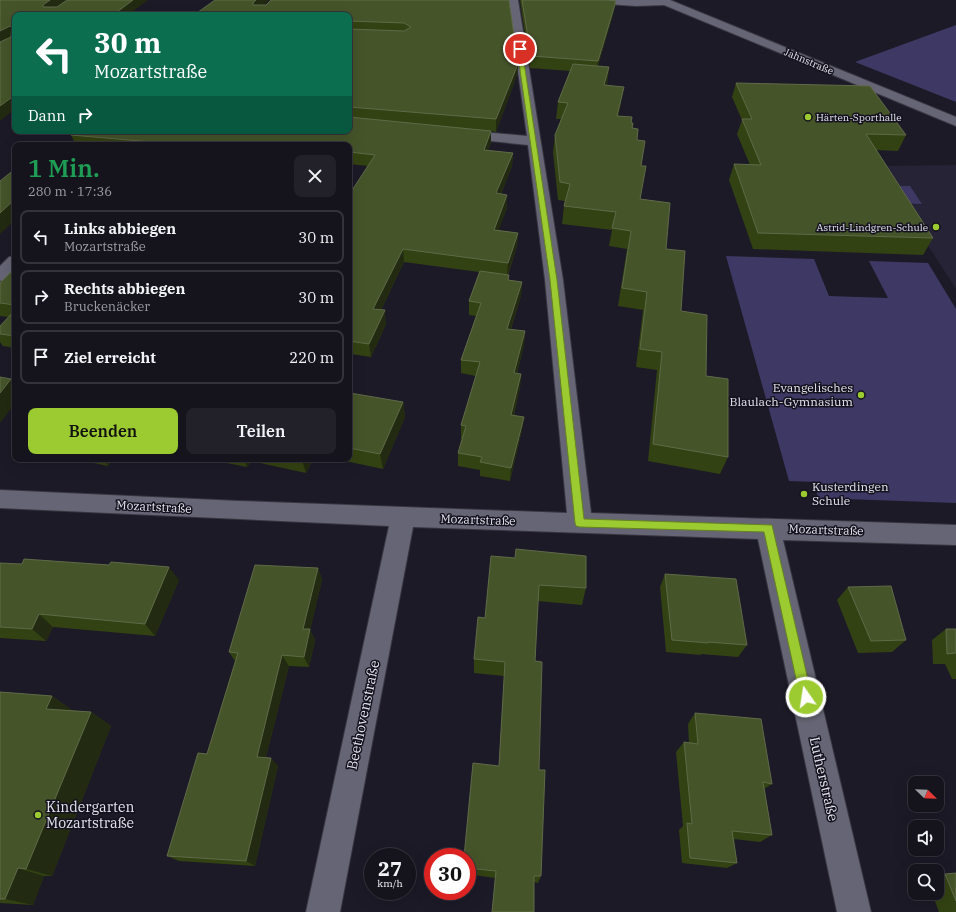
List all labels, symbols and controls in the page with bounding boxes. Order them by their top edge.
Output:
text: 30 m [94,24,161,61]
icon: left [28,28,80,80]
pin [503,32,537,66]
icon: arrive [509,38,531,60]
street label: Jahnstraße [782,45,836,78]
text: Mozartstraße [94,60,207,83]
icon: right [74,104,96,126]
text: Dann [28,106,66,125]
place label: Härten-Sporthalle [816,111,902,124]
marker: Härten-Sporthalle [803,112,813,122]
text: 1 Min. [28,152,100,184]
button: close [294,155,336,197]
text: 280 m · 17:36 [28,183,112,200]
text: Links abbiegen [64,219,176,238]
place label: Astrid-Lindgren-Schule [816,221,928,234]
marker: Astrid-Lindgren-Schule [931,222,941,232]
icon: left [30,226,52,248]
text: 30 m [298,228,334,247]
text: Mozartstraße [64,238,146,255]
text: Rechts abbiegen [64,279,185,298]
icon: right [30,286,52,308]
text: 30 m [298,288,334,307]
text: Bruckenäcker [64,298,150,315]
icon: arrive [30,346,52,368]
text: Ziel erreicht [64,348,156,367]
text: 220 m [289,348,334,367]
place label: Evangelisches Blaulach-Gymnasium [729,380,854,409]
marker: Evangelisches Blaulach-Gymnasium [856,390,866,400]
button: Beenden [28,408,178,454]
button: Teilen [186,408,336,454]
place label: Kusterdingen Schule [812,479,889,508]
marker: Kusterdingen Schule [799,489,809,499]
street label: Mozartstraße [116,497,192,516]
street label: Mozartstraße [440,511,516,528]
street label: Mozartstraße [788,521,864,538]
street label: Beethovenstraße [343,659,383,771]
position arrow [785,676,827,718]
street label: Lutherstraße [806,735,842,823]
north arrow [908,776,944,812]
map controls [908,776,944,900]
place label: Kindergarten Mozartstraße [46,798,134,832]
marker: Kindergarten Mozartstraße [33,810,43,820]
button: sound [908,820,944,856]
speed limit sign: 30 [424,848,476,900]
text: 27 [378,855,402,882]
button: search [908,864,944,900]
text: km/h [377,877,403,890]

